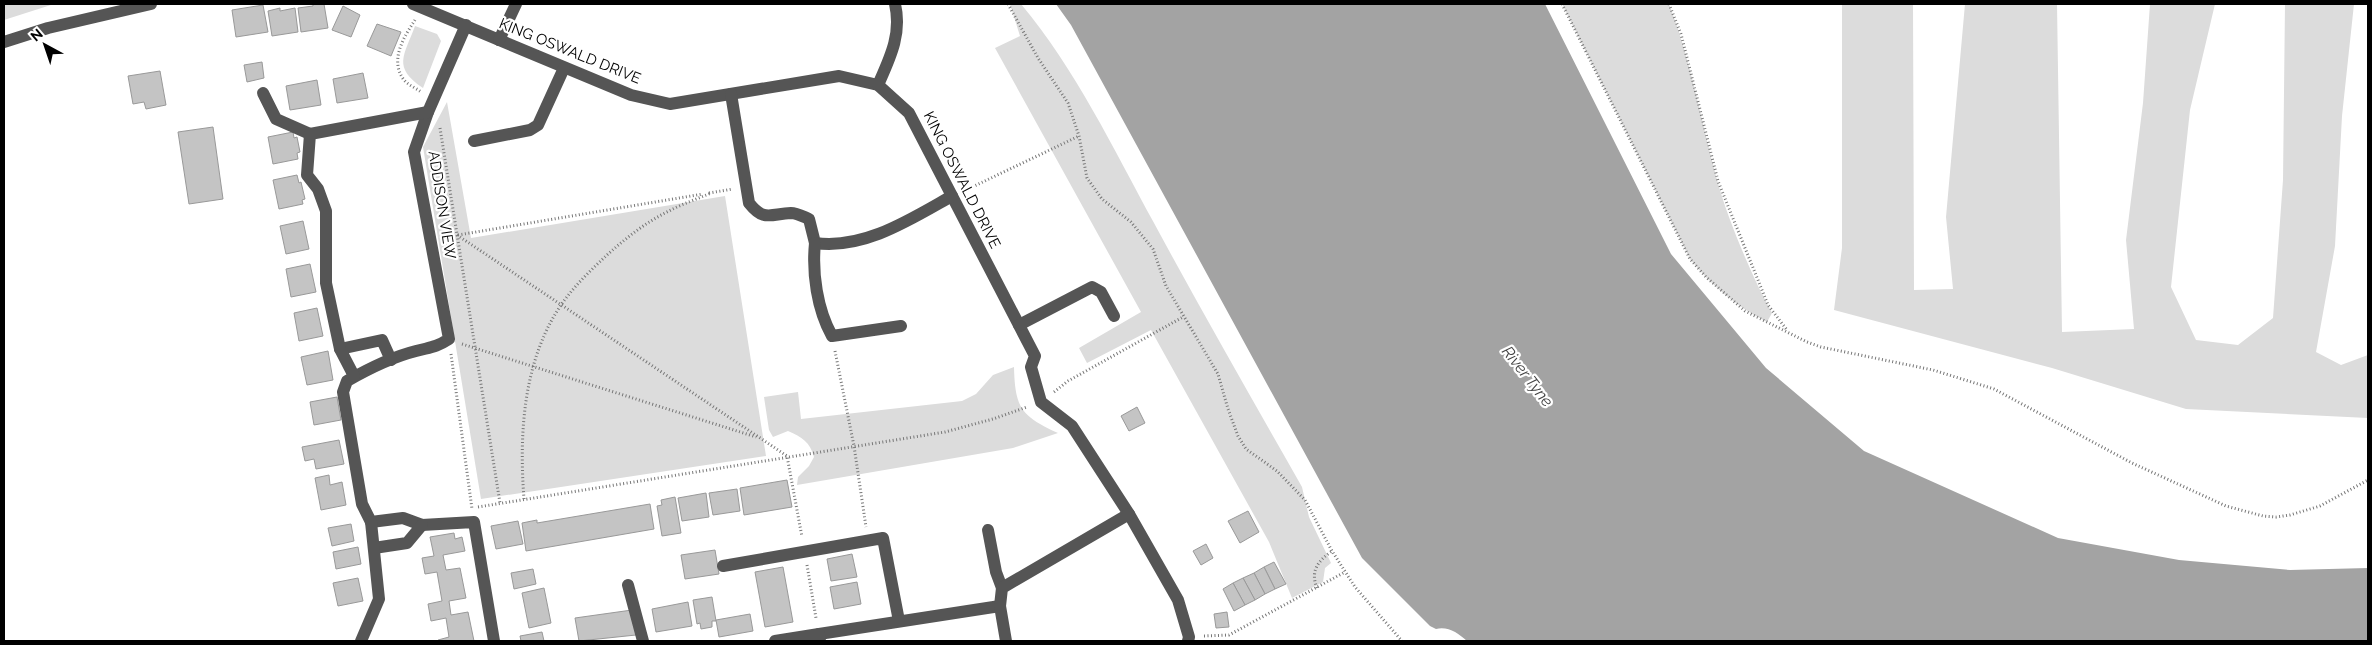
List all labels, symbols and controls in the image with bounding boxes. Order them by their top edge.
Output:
street label: KING OSWALD DRIVE [496,14,644,88]
north arrow [20,20,70,70]
text: N [27,25,46,45]
street label: KING OSWALD DRIVE [920,108,1004,252]
street label: ADDISON VIEW [425,150,459,261]
water label: River Tyne [1498,342,1557,411]

